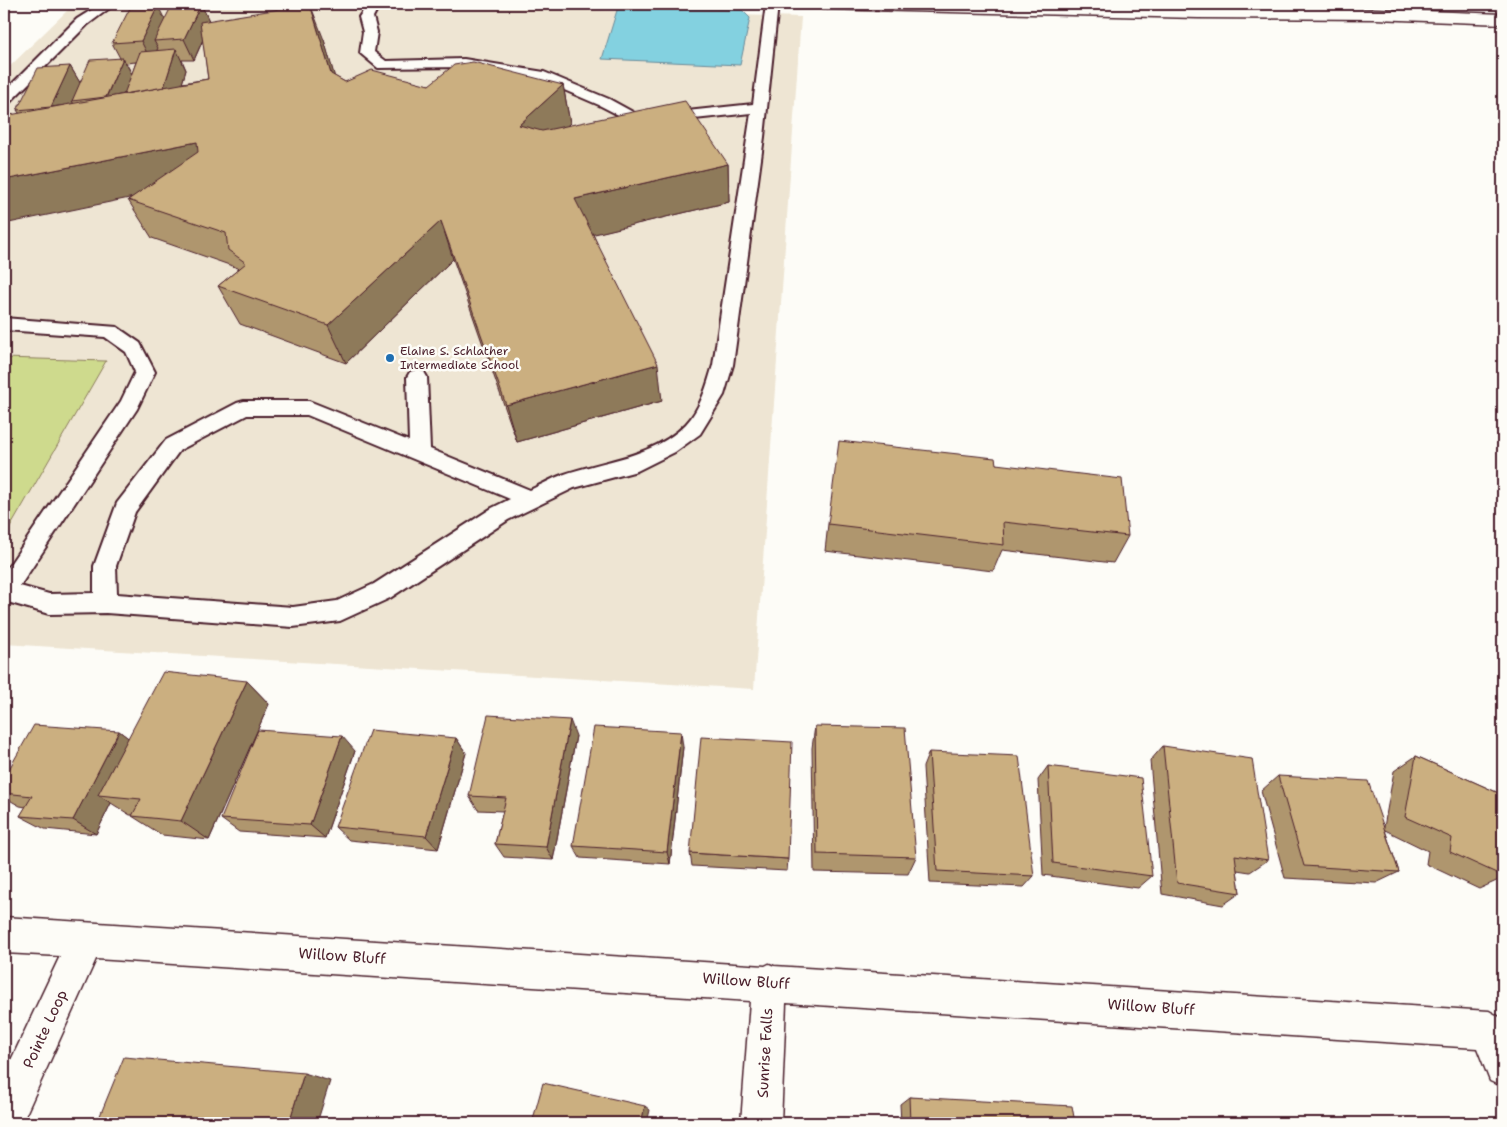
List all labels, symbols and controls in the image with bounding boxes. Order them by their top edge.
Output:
place label: Elaine S. Schlather Intermediate School [400,343,519,373]
marker: Elaine S. Schlather Intermediate School [384,352,396,364]
street label: Willow Bluff [298,943,387,969]
street label: Willow Bluff [702,968,791,994]
street label: Pointe Loop [18,987,72,1071]
street label: Willow Bluff [1107,994,1196,1020]
street label: Sunrise Falls [753,1007,777,1099]

